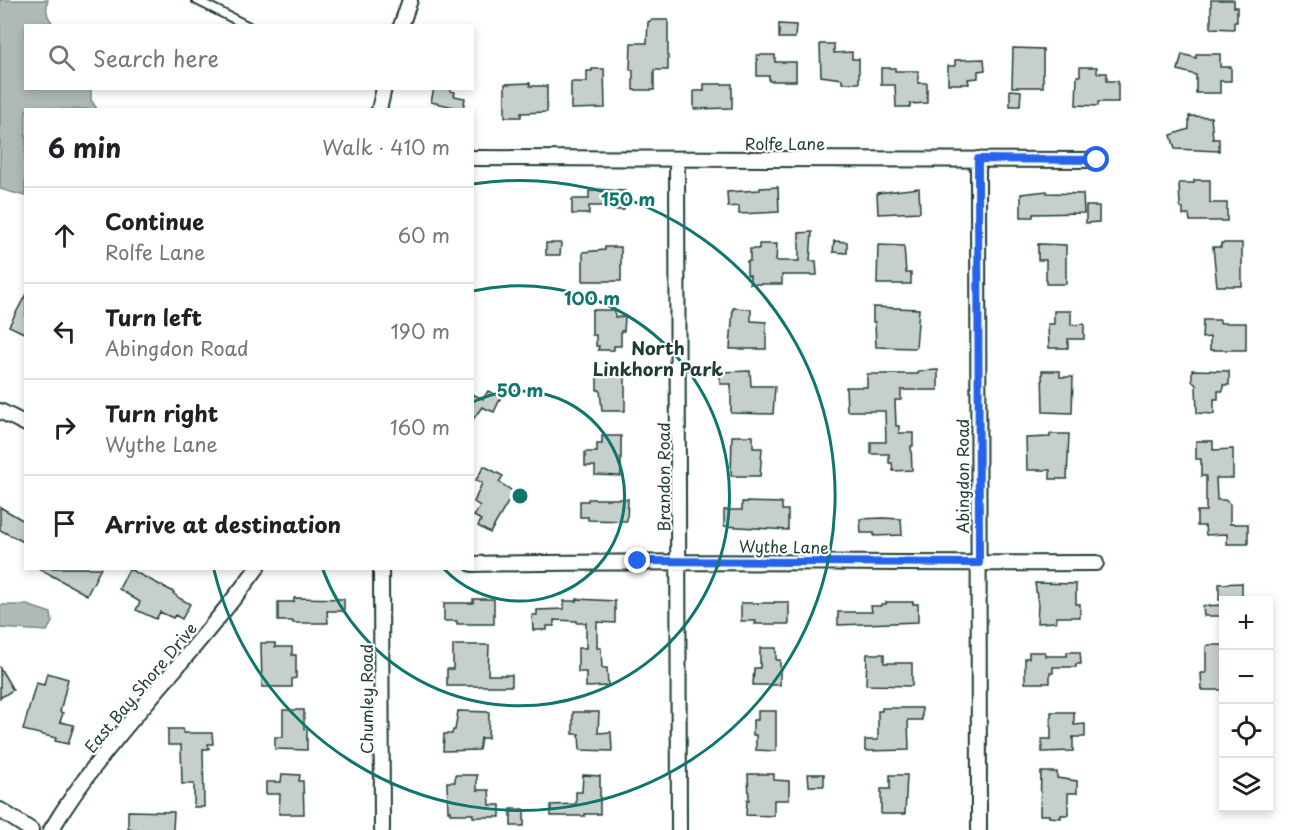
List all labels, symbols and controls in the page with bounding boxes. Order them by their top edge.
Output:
search box [24,24,474,90]
icon: search [45,41,78,74]
text: Search here [93,41,219,74]
text: 6 min [48,128,121,167]
street label: Rolfe Lane [745,131,825,155]
text: Walk · 410 m [322,132,450,162]
route start [1083,146,1109,172]
text: 150 m [601,185,655,212]
text: Continue [105,204,204,237]
icon: ahead [48,219,81,252]
text: 60 m [398,220,450,250]
text: Rolfe Lane [105,237,206,267]
text: 100 m [564,284,620,311]
text: Turn left [105,300,202,333]
icon: left [48,315,81,348]
text: 190 m [391,316,450,346]
text: Abingdon Road [105,333,249,363]
district label: North Linkhorn Park [593,334,723,382]
text: 50 m [497,376,543,403]
text: Turn right [105,396,218,429]
icon: right [48,411,81,444]
text: 160 m [390,412,450,442]
street label: Abingdon Road [950,419,974,533]
street label: Brandon Road [651,422,675,532]
text: Wythe Lane [105,429,218,459]
centre of rings [510,486,530,506]
icon: arrive [48,507,81,540]
text: Arrive at destination [105,507,341,540]
street label: Wythe Lane [739,533,829,559]
route end [624,547,650,573]
map controls [1219,596,1273,812]
button: + [1219,596,1273,650]
street label: East Bay Shore Drive [78,617,202,757]
street label: Chumley Road [354,644,378,754]
button: − [1219,650,1273,704]
button: locate [1219,704,1273,758]
button: layers [1219,758,1273,812]

